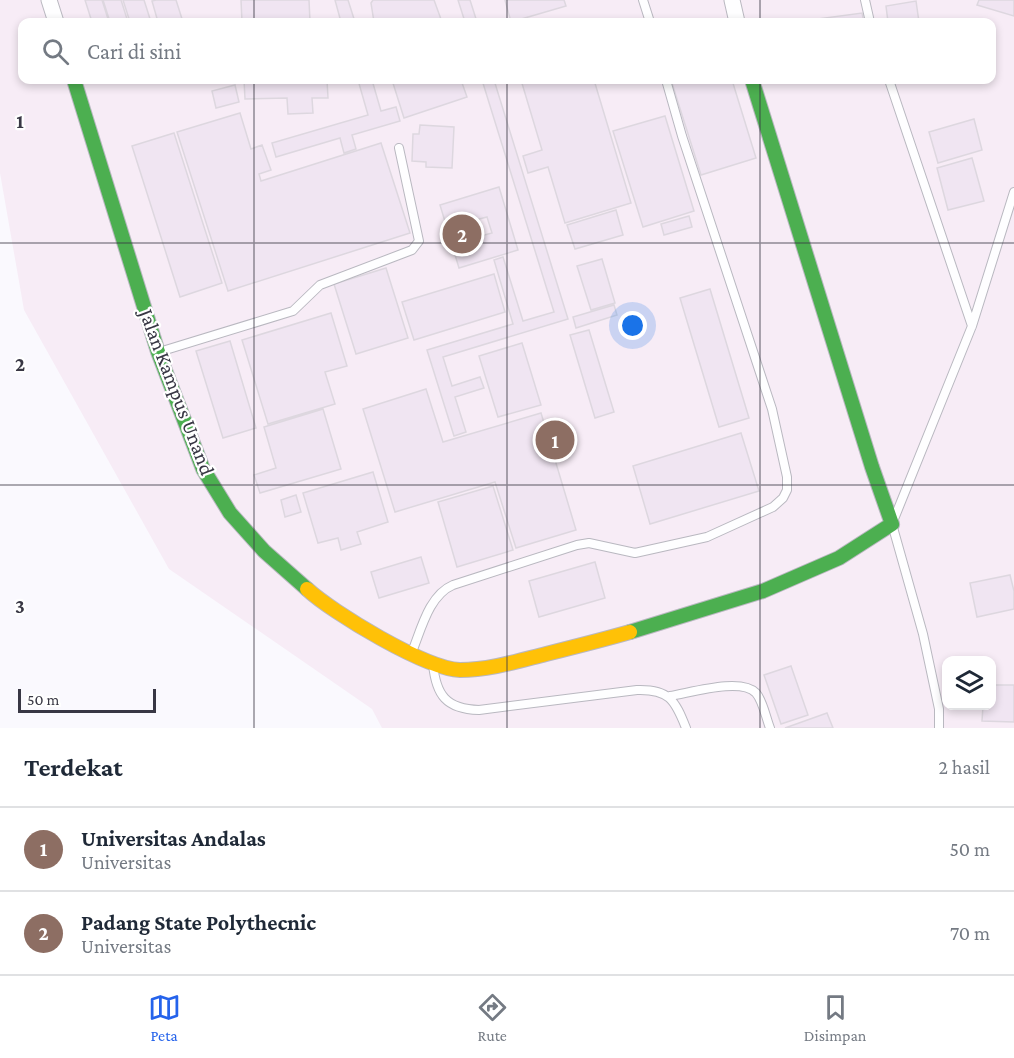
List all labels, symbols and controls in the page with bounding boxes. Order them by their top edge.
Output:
search box [18,18,996,84]
icon: search [39,35,72,68]
text: Cari di sini [87,39,181,64]
text: 1 [16,110,24,132]
pin: 2 [442,212,482,256]
street label: Jalan Kampus Unand [134,304,220,479]
your location [618,311,647,340]
text: 2 [15,353,25,375]
pin: 1 [536,418,574,462]
text: 3 [15,595,25,617]
map controls [942,656,996,710]
button: layers [942,656,996,710]
scale bar [18,686,156,714]
text: 50 m [27,691,59,708]
text: Terdekat [24,753,123,782]
text: 2 hasil [938,756,990,778]
text: Universitas Andalas [81,826,266,851]
text: 1 [40,838,47,860]
text: 50 m [949,838,990,860]
text: Universitas [81,851,171,873]
text: Padang State Polythecnic [81,910,316,935]
text: 2 [38,922,49,944]
text: 70 m [950,922,990,944]
text: Universitas [81,935,171,957]
tab: Peta [148,991,181,1044]
tab: Rute [476,991,509,1044]
tab: Disimpan [804,991,866,1044]

